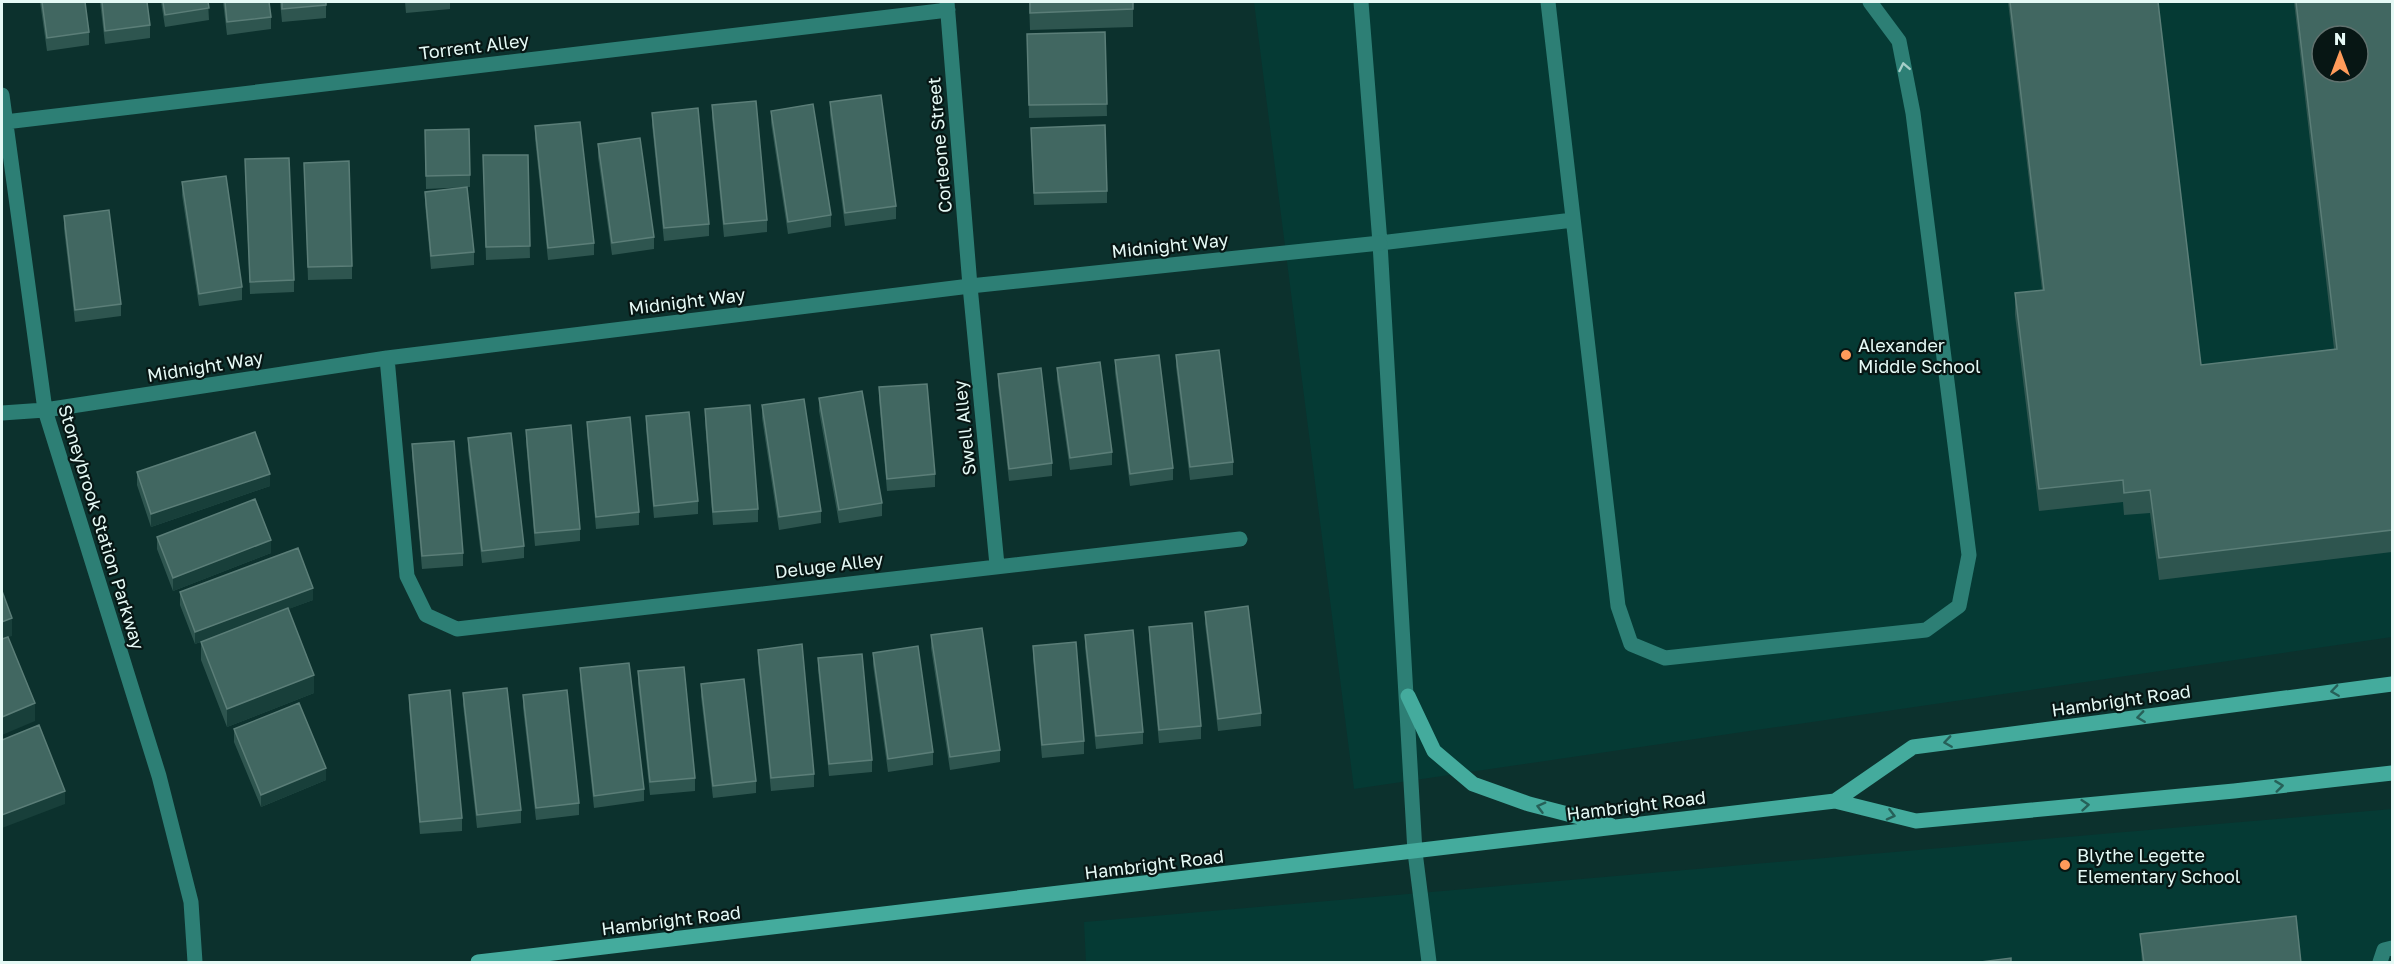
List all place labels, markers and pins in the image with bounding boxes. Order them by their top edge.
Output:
place label: Alexander Middle School [1858,334,1981,377]
marker: Alexander Middle School [1839,348,1853,362]
place label: Blythe Legette Elementary School [2077,844,2241,887]
marker: Blythe Legette Elementary School [2058,858,2072,872]

